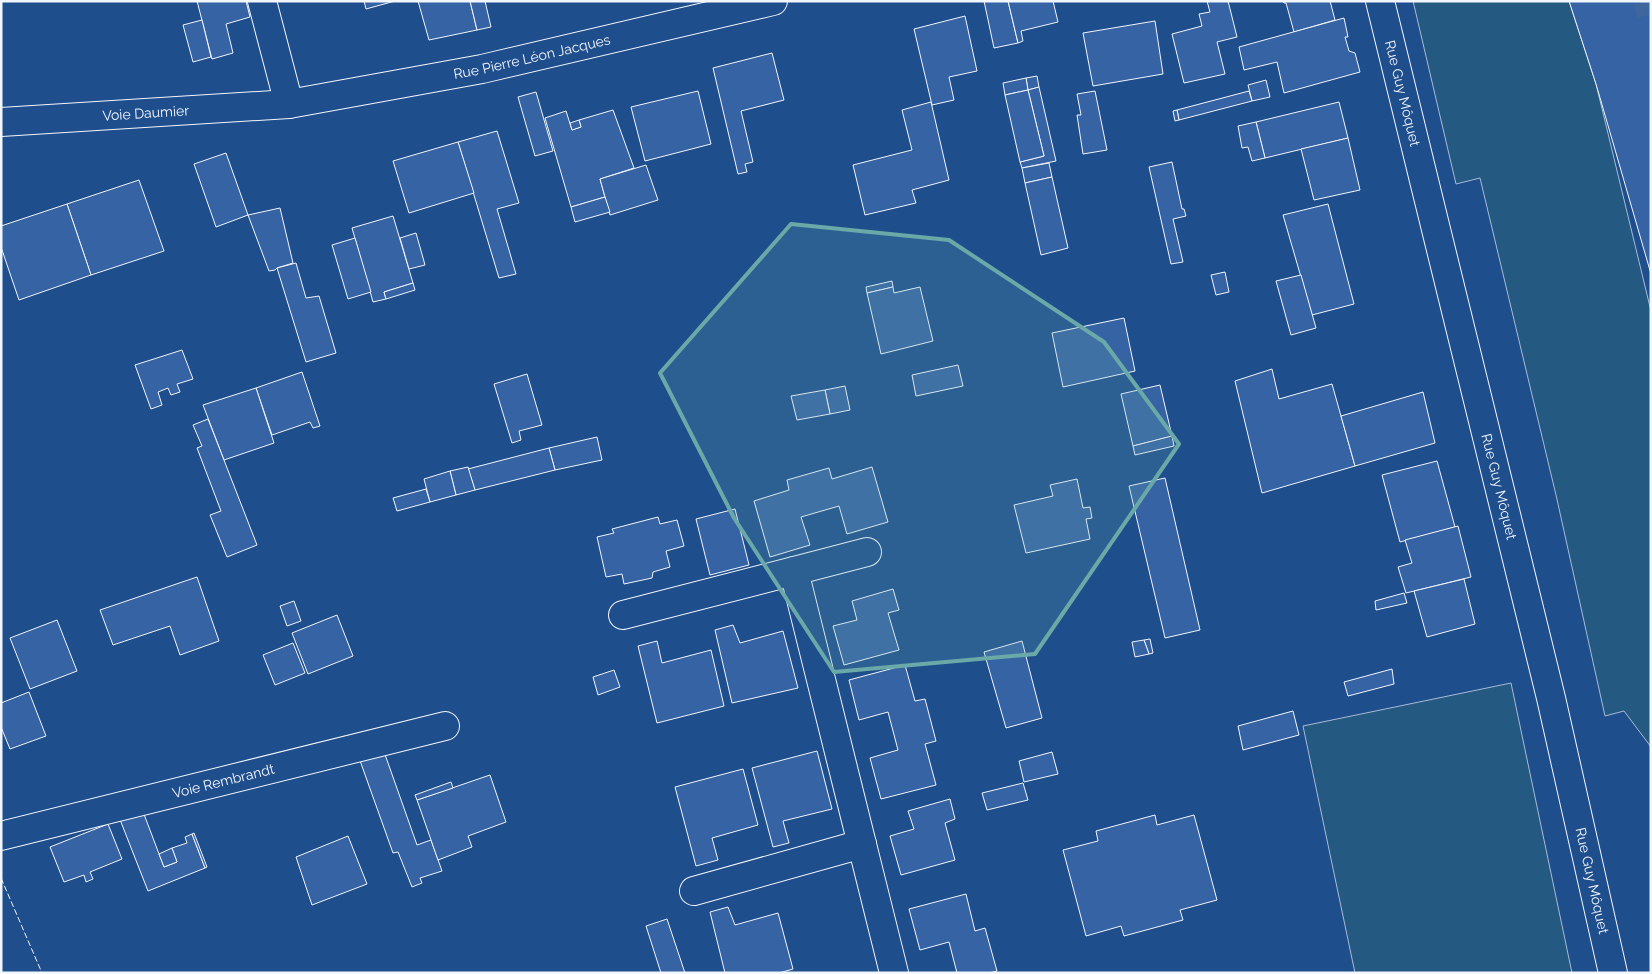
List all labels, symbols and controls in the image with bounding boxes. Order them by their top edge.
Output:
street label: Rue Pierre Léon Jacques [452,31,612,82]
street label: Rue Guy Môquet [1382,39,1423,148]
street label: Voie Daumier [102,102,190,124]
street label: Rue Guy Môquet [1478,432,1520,542]
street label: Voie Rembrandt [171,761,276,801]
street label: Rue Guy Môquet [1572,826,1612,936]

